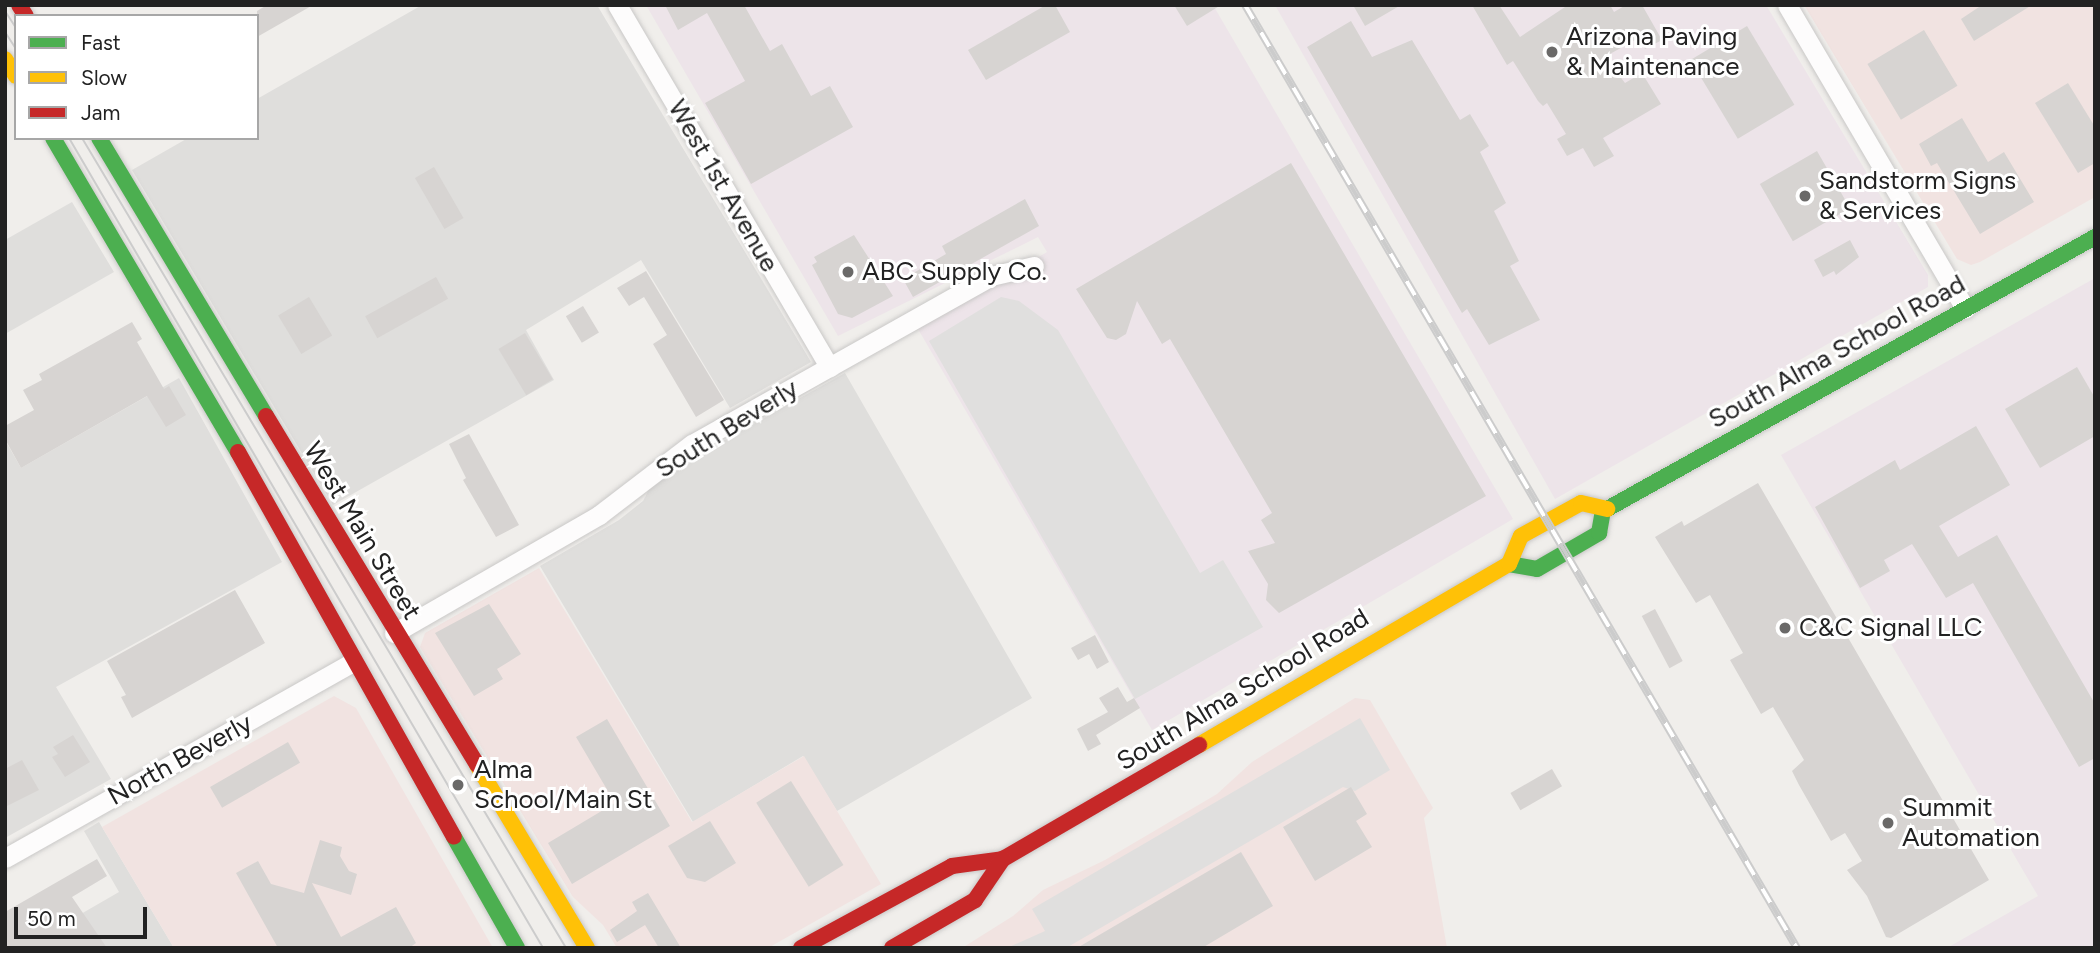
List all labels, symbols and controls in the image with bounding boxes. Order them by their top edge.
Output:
legend [14,14,259,140]
place label: Arizona Paving & Maintenance [1566,21,1739,82]
text: Fast [81,30,121,55]
marker: Arizona Paving & Maintenance [1544,44,1560,60]
text: Slow [81,65,127,90]
street label: West 1st Avenue [661,94,785,278]
text: Jam [81,100,120,125]
place label: Sandstorm Signs & Services [1819,165,2016,227]
marker: Sandstorm Signs & Services [1797,188,1813,204]
place label: ABC Supply Co. [862,256,1047,288]
marker: ABC Supply Co. [840,264,856,280]
street label: South Alma School Road [1703,269,1971,435]
street label: South Beverly [650,373,804,485]
street label: West Main Street [297,437,427,625]
street label: South Alma School Road [1111,602,1375,778]
place label: C&C Signal LLC [1799,612,1983,644]
marker: C&C Signal LLC [1777,620,1793,636]
street label: North Beverly [102,708,258,812]
place label: Alma School/Main St [474,754,653,816]
marker: Alma School/Main St [448,775,468,795]
place label: Summit Automation [1902,792,2040,854]
marker: Summit Automation [1880,815,1896,831]
scale bar [18,894,150,938]
text: 50 m [27,906,76,931]

